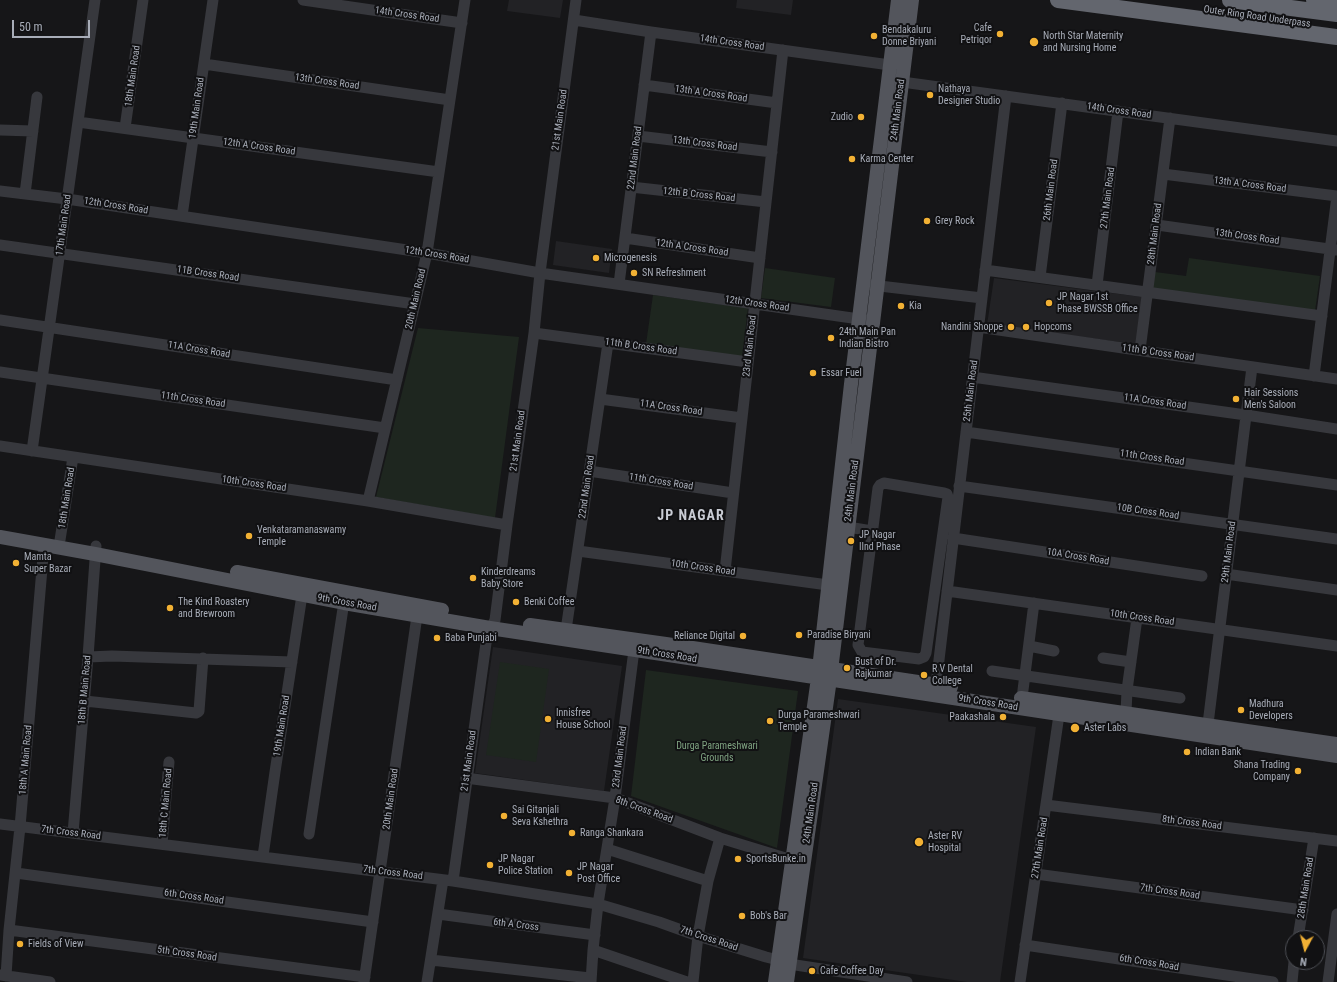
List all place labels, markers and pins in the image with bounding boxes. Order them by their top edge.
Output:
place label: Cafe Petriqor [960,22,992,46]
place label: Bendakaluru Donne Briyani [882,24,936,48]
marker: Cafe Petriqor [995,29,1005,39]
place label: North Star Maternity and Nursing Home [1043,30,1123,54]
marker: Bendakaluru Donne Briyani [869,31,879,41]
marker: North Star Maternity and Nursing Home [1028,36,1040,48]
place label: Nathaya Designer Studio [938,83,1000,106]
marker: Nathaya Designer Studio [925,90,935,100]
place label: Zudio [831,111,853,123]
marker: Zudio [856,112,866,122]
place label: Karma Center [860,153,914,165]
marker: Karma Center [847,154,857,164]
place label: Grey Rock [935,215,974,227]
marker: Grey Rock [922,216,932,226]
place label: Microgenesis [604,252,657,264]
marker: Microgenesis [591,253,601,263]
place label: SN Refreshment [642,267,706,279]
marker: SN Refreshment [629,268,639,278]
place label: JP Nagar 1st Phase BWSSB Office [1057,291,1138,314]
marker: JP Nagar 1st Phase BWSSB Office [1044,298,1054,308]
place label: Kia [909,300,922,312]
marker: Kia [896,301,906,311]
place label: Nandini Shoppe [941,321,1003,333]
place label: Hopcoms [1034,321,1072,333]
marker: Nandini Shoppe [1006,322,1016,332]
marker: Hopcoms [1021,322,1031,332]
place label: 24th Main Pan Indian Bistro [839,326,896,350]
marker: 24th Main Pan Indian Bistro [826,333,836,343]
place label: Essar Fuel [821,367,862,379]
marker: Essar Fuel [808,368,818,378]
place label: Hair Sessions Men's Saloon [1244,387,1298,410]
marker: Hair Sessions Men's Saloon [1231,394,1241,404]
place label: Venkataramanaswamy Temple [257,524,346,548]
place label: JP Nagar IInd Phase [859,529,901,552]
marker: Venkataramanaswamy Temple [244,531,254,541]
marker: JP Nagar IInd Phase [846,536,856,546]
place label: Mamta Super Bazar [24,551,71,574]
marker: Mamta Super Bazar [11,558,21,568]
place label: Kinderdreams Baby Store [481,566,536,590]
marker: Kinderdreams Baby Store [468,573,478,583]
place label: The Kind Roastery and Brewroom [178,596,249,620]
place label: Benki Coffee [524,596,574,608]
marker: Benki Coffee [511,597,521,607]
marker: The Kind Roastery and Brewroom [165,603,175,613]
place label: Paradise Biryani [807,629,871,641]
place label: Reliance Digital [674,630,735,642]
marker: Paradise Biryani [794,630,804,640]
marker: Reliance Digital [738,631,748,641]
place label: Baba Punjabi [445,632,497,644]
marker: Baba Punjabi [432,633,442,643]
place label: Bust of Dr. Rajkumar [855,656,896,680]
marker: Bust of Dr. Rajkumar [842,663,852,673]
place label: R V Dental College [932,663,973,686]
marker: R V Dental College [919,670,929,680]
place label: Madhura Developers [1249,698,1293,722]
marker: Madhura Developers [1236,705,1246,715]
place label: Innisfree House School [556,707,611,730]
place label: Durga Parameshwari Temple [778,709,860,732]
place label: Paakashala [949,711,995,723]
marker: Paakashala [998,712,1008,722]
marker: Innisfree House School [543,714,553,724]
marker: Durga Parameshwari Temple [765,716,775,726]
marker: Aster Labs [1069,722,1081,734]
place label: Aster Labs [1084,722,1126,734]
place label: Indian Bank [1195,746,1241,758]
marker: Indian Bank [1182,747,1192,757]
place label: Shana Trading Company [1234,759,1290,782]
marker: Shana Trading Company [1293,766,1303,776]
place label: Sai Gitanjali Seva Kshethra [512,804,568,828]
marker: Sai Gitanjali Seva Kshethra [499,811,509,821]
place label: Ranga Shankara [580,827,644,839]
marker: Ranga Shankara [567,828,577,838]
place label: Aster RV Hospital [928,830,962,854]
marker: Aster RV Hospital [913,836,925,848]
place label: JP Nagar Police Station [498,853,553,876]
place label: SportsBunke.in [746,853,806,865]
marker: SportsBunke.in [733,854,743,864]
marker: JP Nagar Police Station [485,860,495,870]
place label: JP Nagar Post Office [577,861,620,884]
marker: JP Nagar Post Office [564,868,574,878]
place label: Bob's Bar [750,910,787,922]
marker: Bob's Bar [737,911,747,921]
place label: Fields of View [28,938,83,950]
marker: Fields of View [15,939,25,949]
place label: Cafe Coffee Day [820,965,884,977]
marker: Cafe Coffee Day [807,966,817,976]

